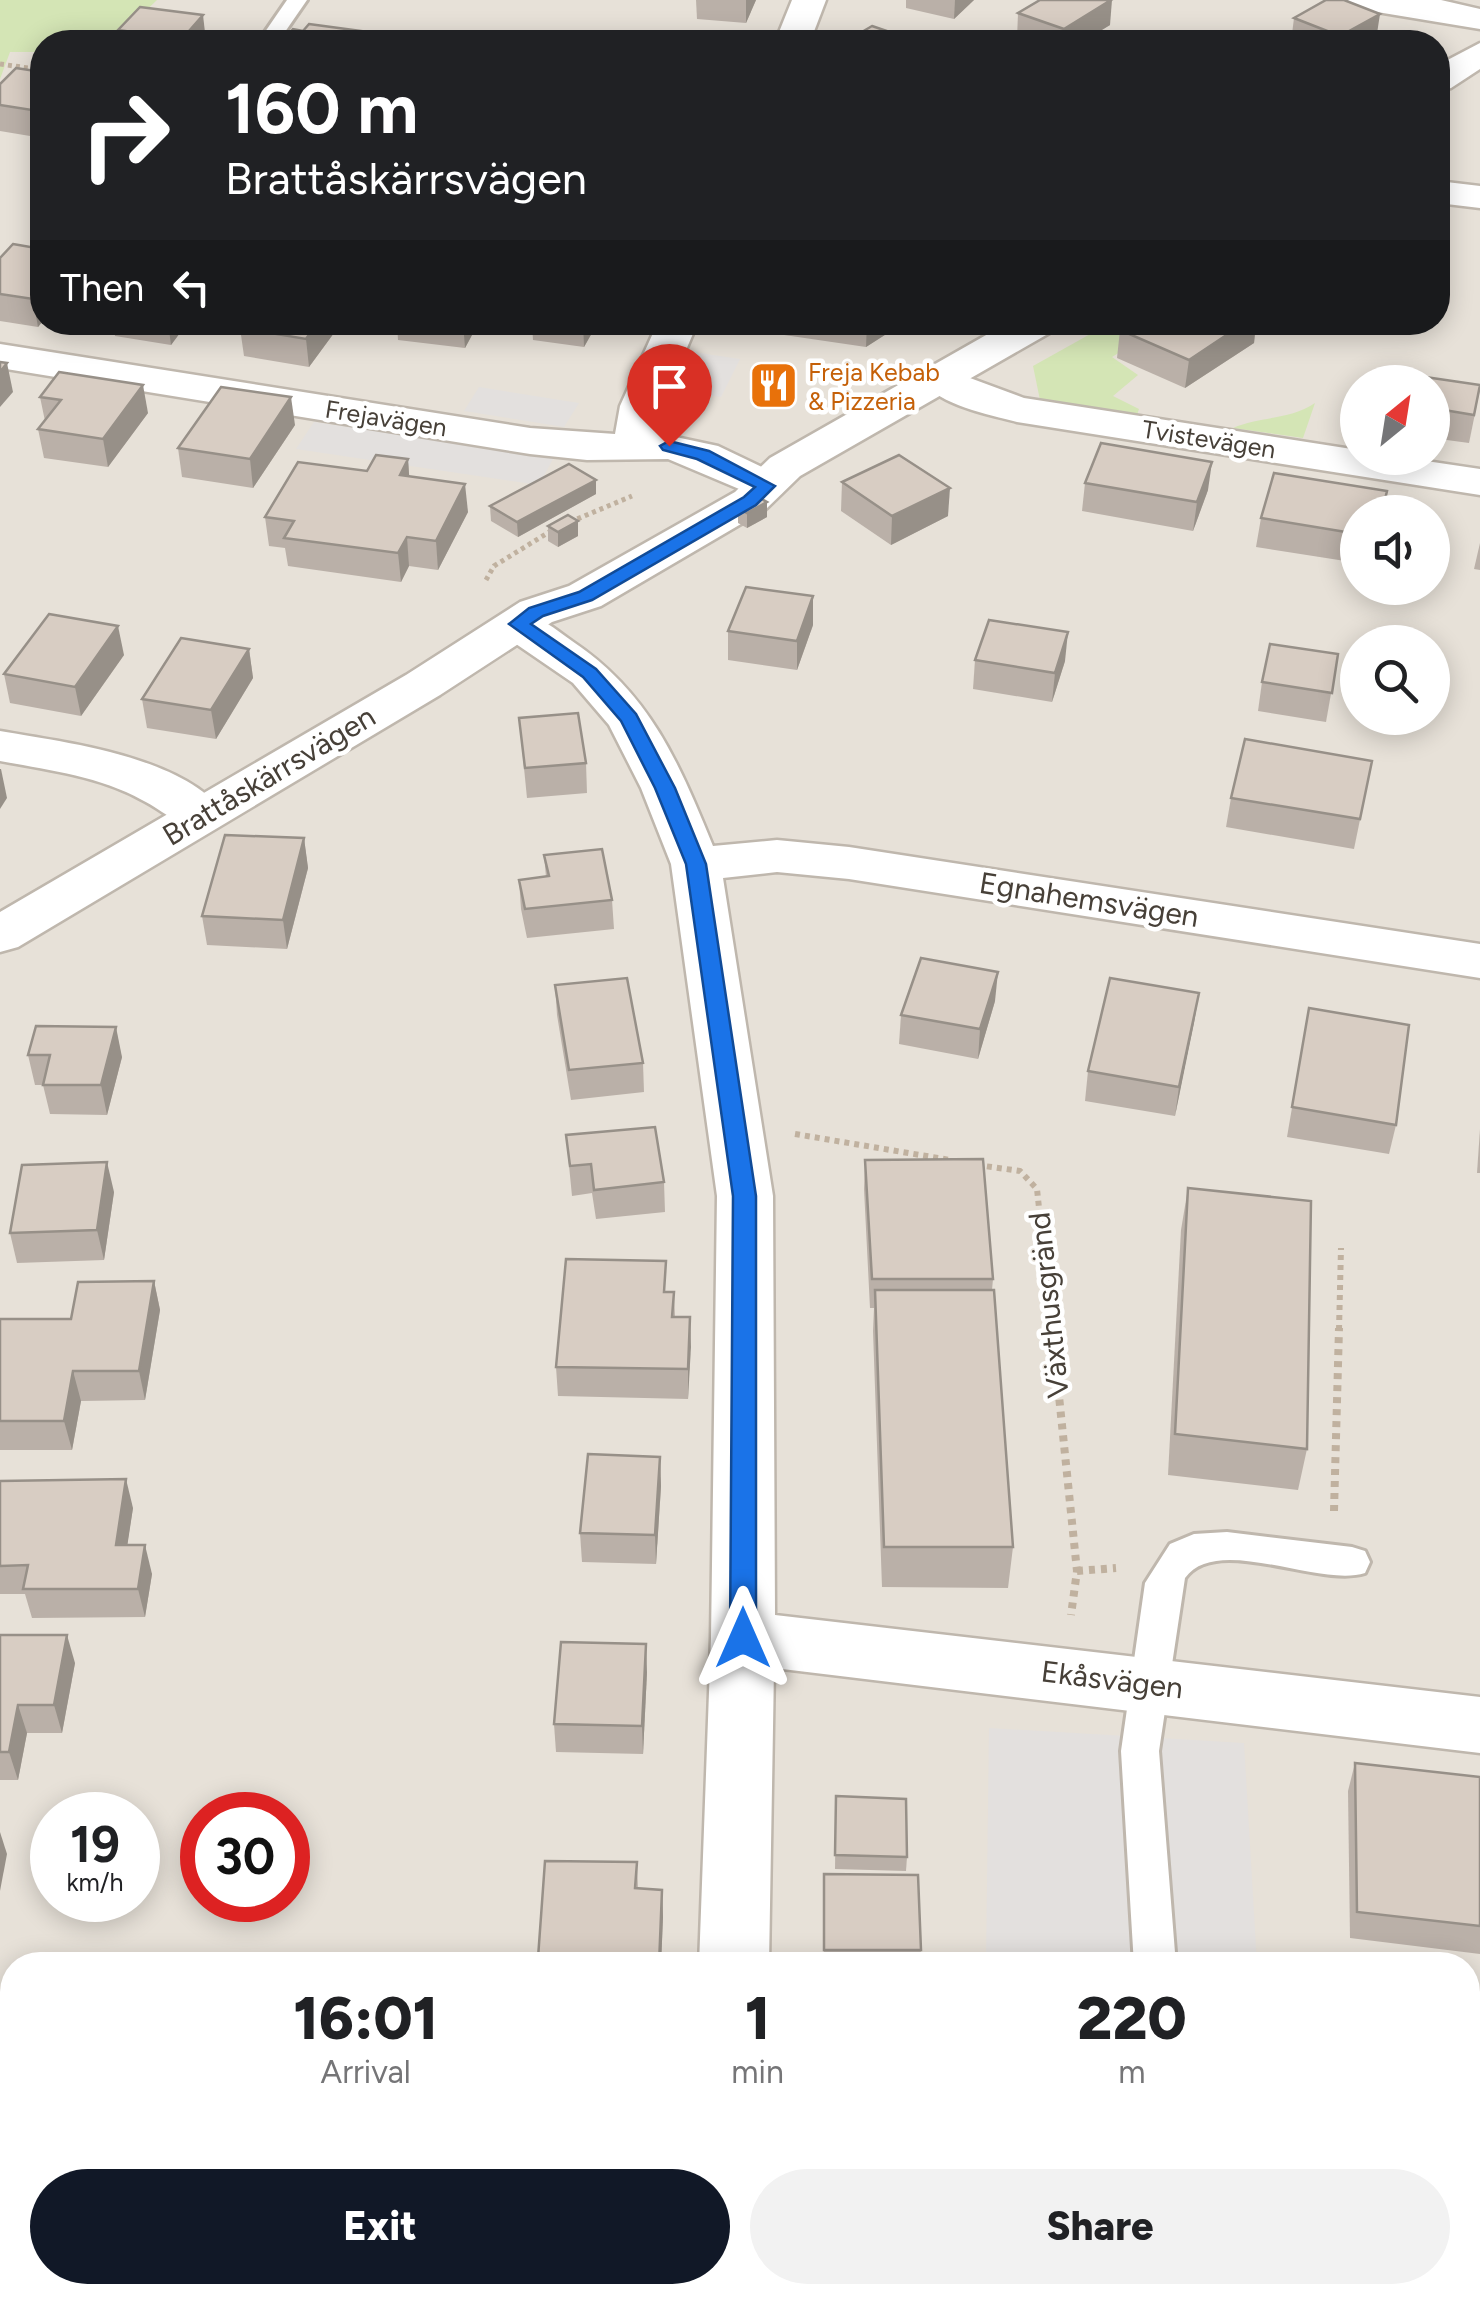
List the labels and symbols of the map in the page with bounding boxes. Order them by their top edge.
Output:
pin [627,344,712,447]
place label: Freja Kebab & Pizzeria [808,357,940,416]
restaurant icon: Freja Kebab & Pizzeria [747,360,799,412]
north arrow [1340,365,1450,475]
street label: Frejavägen [323,394,449,442]
street label: Tvistevägen [1140,414,1278,464]
street label: Brattåskärrsvägen [156,698,382,854]
street label: Egnahemsvägen [977,864,1201,935]
street label: Växthusgränd [1020,1210,1077,1400]
position arrow [691,1586,795,1690]
street label: Ekåsvägen [1039,1652,1185,1707]
speed limit sign: 30 [180,1792,310,1922]

